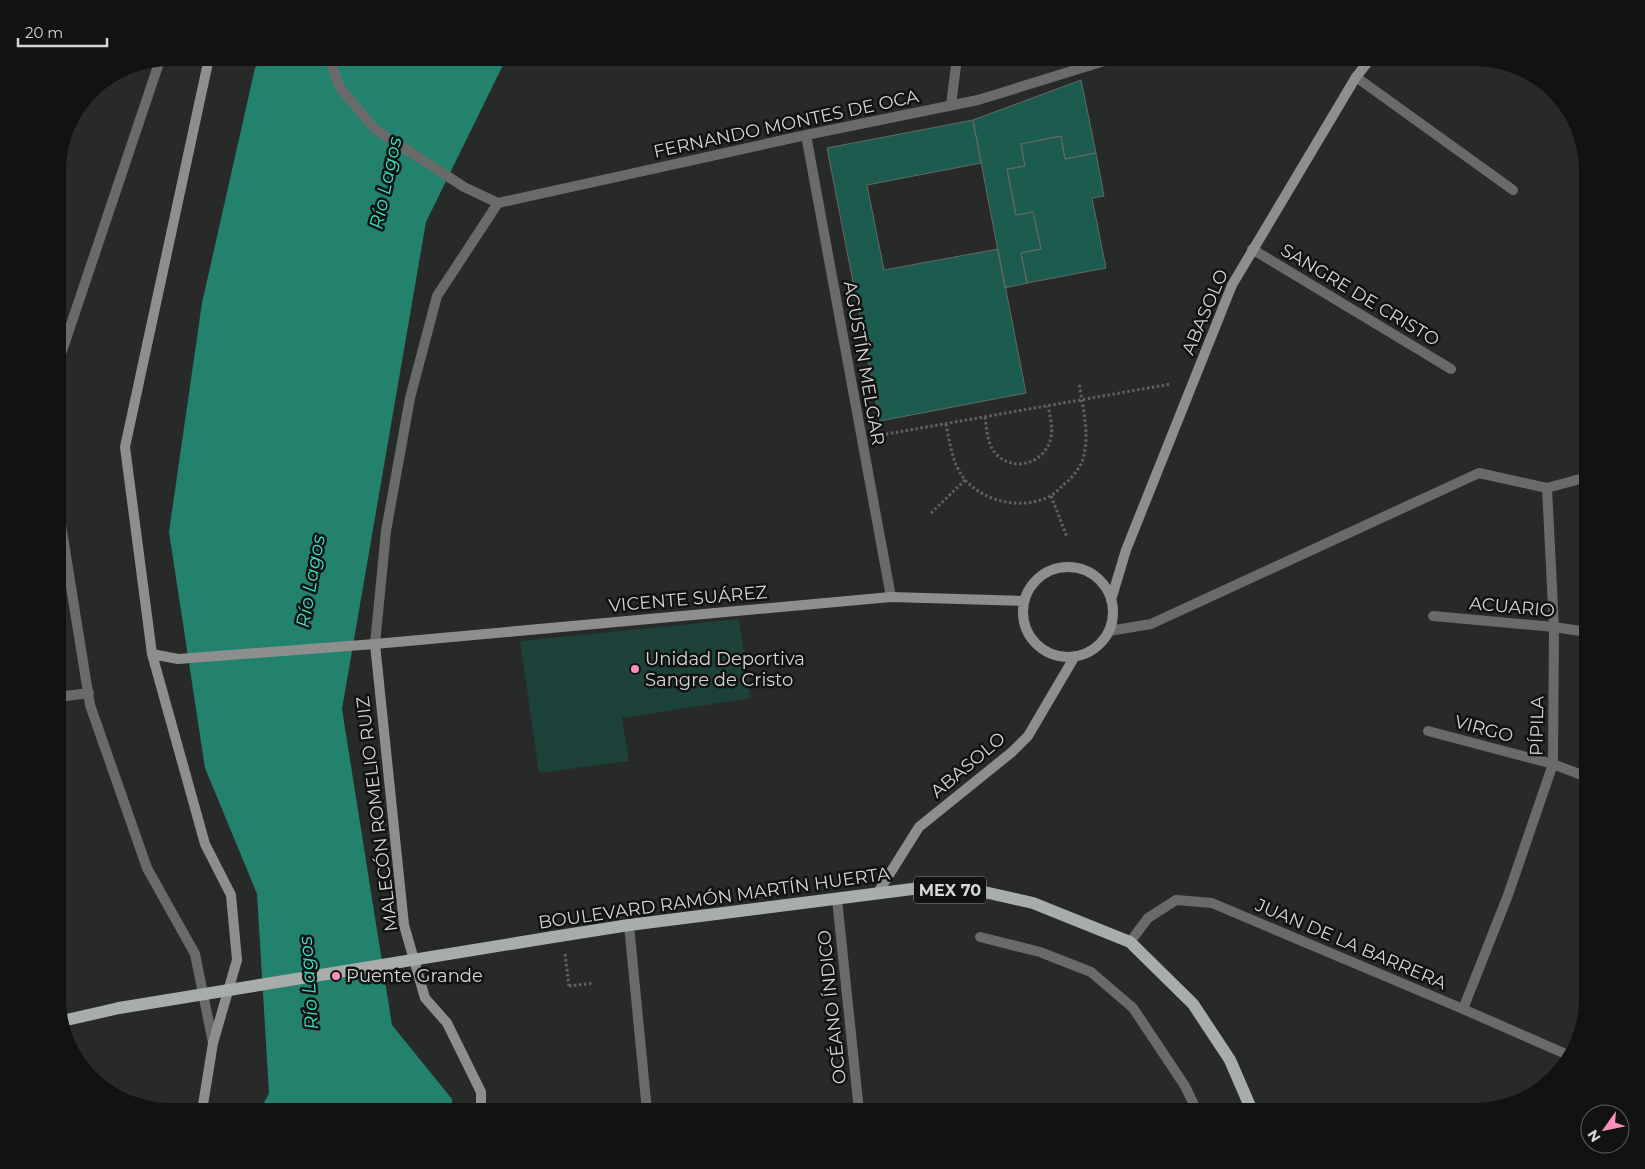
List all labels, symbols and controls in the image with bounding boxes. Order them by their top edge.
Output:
scale bar [18,15,106,47]
text: 20 m [25,23,63,42]
street label: FERNANDO MONTES DE OCA [651,85,921,163]
water label: Río Lagos [364,135,406,231]
street label: SANGRE DE CRISTO [1277,239,1443,351]
street label: ABASOLO [1177,266,1233,358]
street label: AGUSTÍN MELGAR [839,279,889,447]
water label: Río Lagos [291,533,330,629]
street label: VICENTE SUÁREZ [608,581,768,617]
street label: ACUARIO [1468,592,1556,622]
place label: Unidad Deportiva Sangre de Cristo [645,648,805,691]
marker: Unidad Deportiva Sangre de Cristo [629,663,641,675]
street label: MALECÓN ROMELIO RUIZ [352,695,402,933]
street label: PÍPILA [1525,696,1549,756]
street label: VIRGO [1452,711,1516,747]
street label: ABASOLO [926,727,1010,803]
street label: BOULEVARD RAMÓN MARTÍN HUERTA [537,862,891,934]
road number: MEX 70 [914,876,986,904]
street label: JUAN DE LA BARRERA [1251,893,1450,994]
street label: OCÉANO ÍNDICO [813,929,851,1085]
water label: Río Lagos [294,935,323,1031]
place label: Puente Grande [346,965,483,987]
marker: Puente Grande [330,970,342,982]
north arrow [1580,1104,1630,1154]
text: N [1583,1126,1605,1146]

